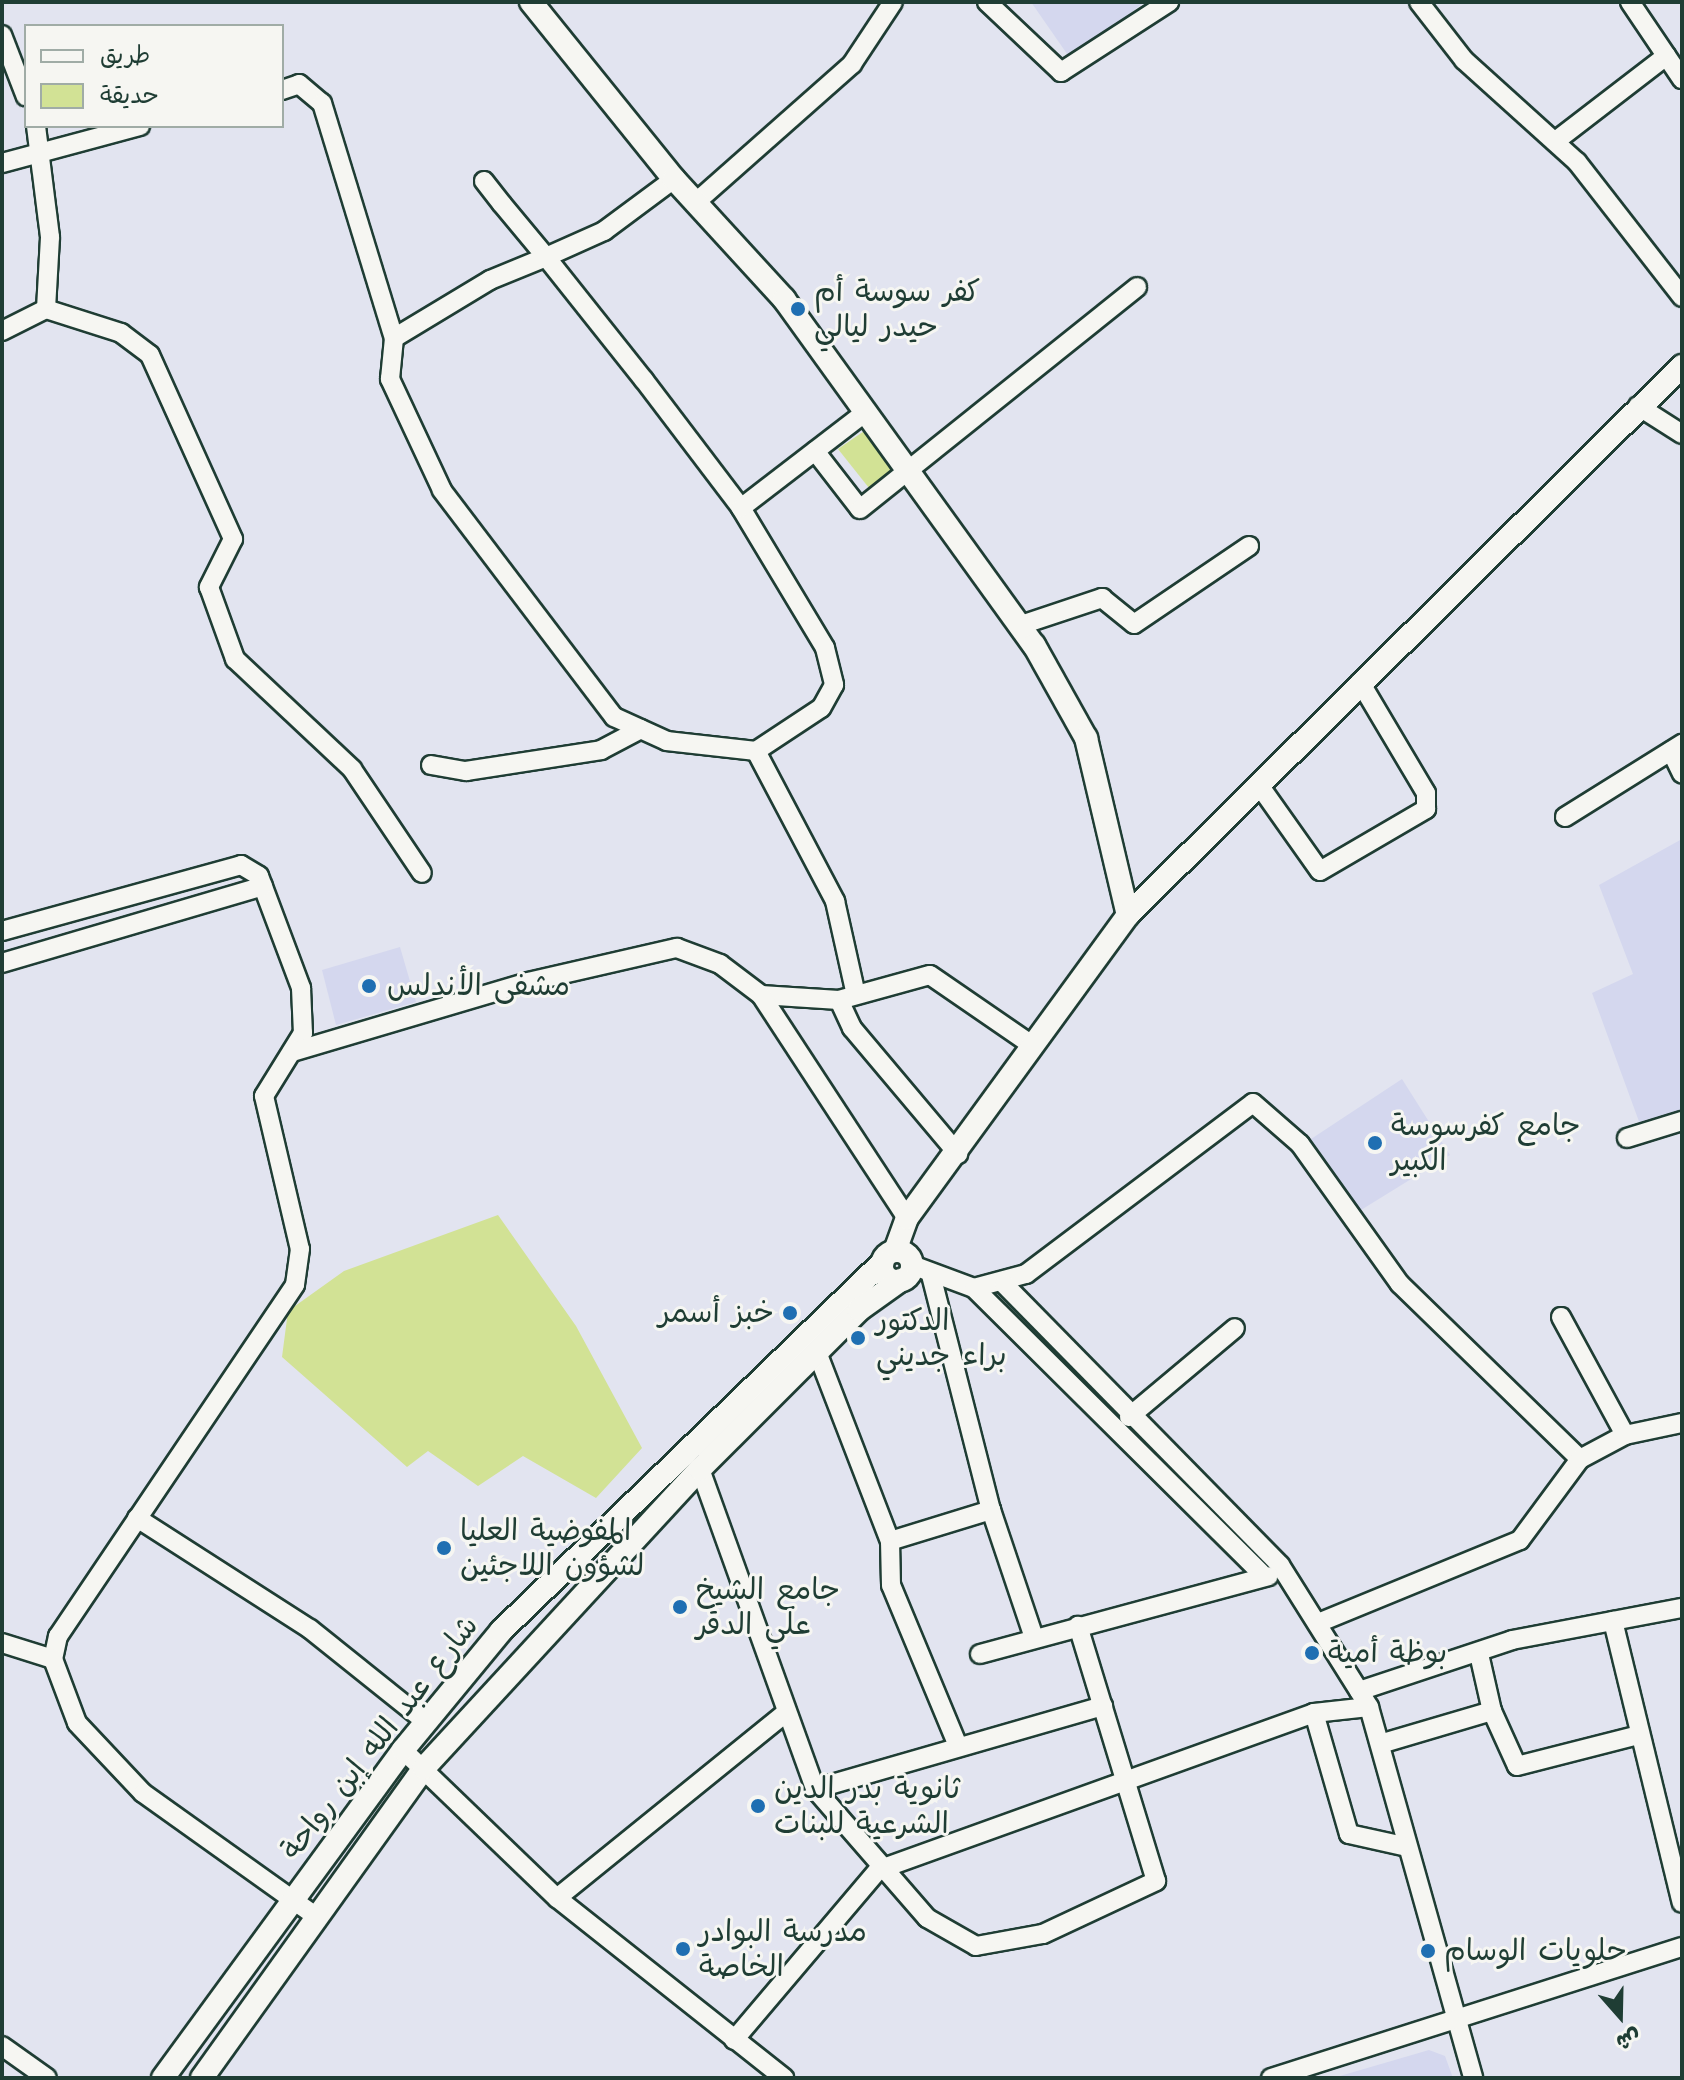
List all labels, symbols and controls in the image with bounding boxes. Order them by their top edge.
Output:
legend [24,24,284,128]
text: طريق [100,39,150,73]
text: حديقة [100,79,159,113]
place label: كفر سوسة أم حيدر ليالي [814,274,980,344]
marker: كفر سوسة أم حيدر ليالي [789,300,807,318]
place label: مشفى الأندلس [387,968,570,1004]
marker: مشفى الأندلس [358,975,380,997]
place label: جامع كفرسوسة الكبير [1391,1108,1581,1178]
marker: جامع كفرسوسة الكبير [1366,1134,1384,1152]
place label: خبز أسمر [658,1295,774,1331]
place label: الدكتور براء جديني [876,1303,1007,1374]
marker: خبز أسمر [781,1304,799,1322]
marker: الدكتور براء جديني [847,1327,869,1349]
place label: المفوضية العليا لشؤون اللاجئين [460,1513,644,1584]
marker: المفوضية العليا لشؤون اللاجئين [435,1539,453,1557]
place label: جامع الشيخ علي الدقر [696,1572,840,1642]
marker: جامع الشيخ علي الدقر [671,1598,689,1616]
street label: شارع عبد الله إبن رواحة [274,1609,486,1867]
place label: بوظة أمية [1328,1635,1447,1671]
marker: بوظة أمية [1303,1644,1321,1662]
place label: ثانوية بدر الدين الشرعية للبنات [774,1771,960,1842]
marker: ثانوية بدر الدين الشرعية للبنات [749,1797,767,1815]
place label: مدرسة البوادر الخاصة [699,1914,867,1984]
place label: حلويات الوسام [1444,1933,1627,1969]
marker: مدرسة البوادر الخاصة [674,1940,692,1958]
marker: حلويات الوسام [1419,1942,1437,1960]
north arrow [1580,1976,1660,2056]
text: ش [1612,2020,1645,2058]

